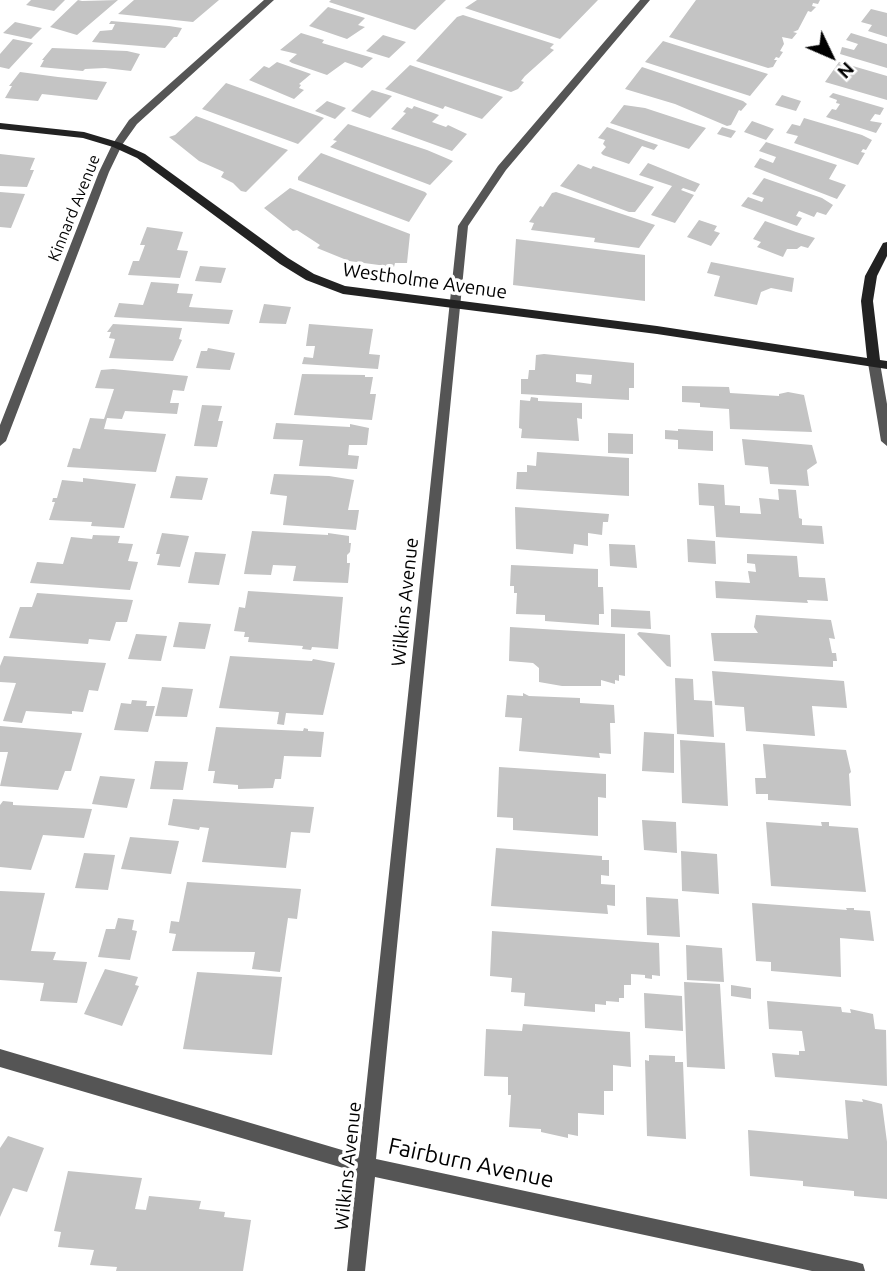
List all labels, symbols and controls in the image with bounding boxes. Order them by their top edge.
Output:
north arrow [796,21,866,91]
text: N [833,58,859,83]
street label: Kinnard Avenue [44,152,104,264]
street label: Westholme Avenue [341,258,509,304]
street label: Wilkins Avenue [387,537,423,667]
street label: Wilkins Avenue [330,1101,366,1231]
street label: Fairburn Avenue [386,1132,556,1194]

